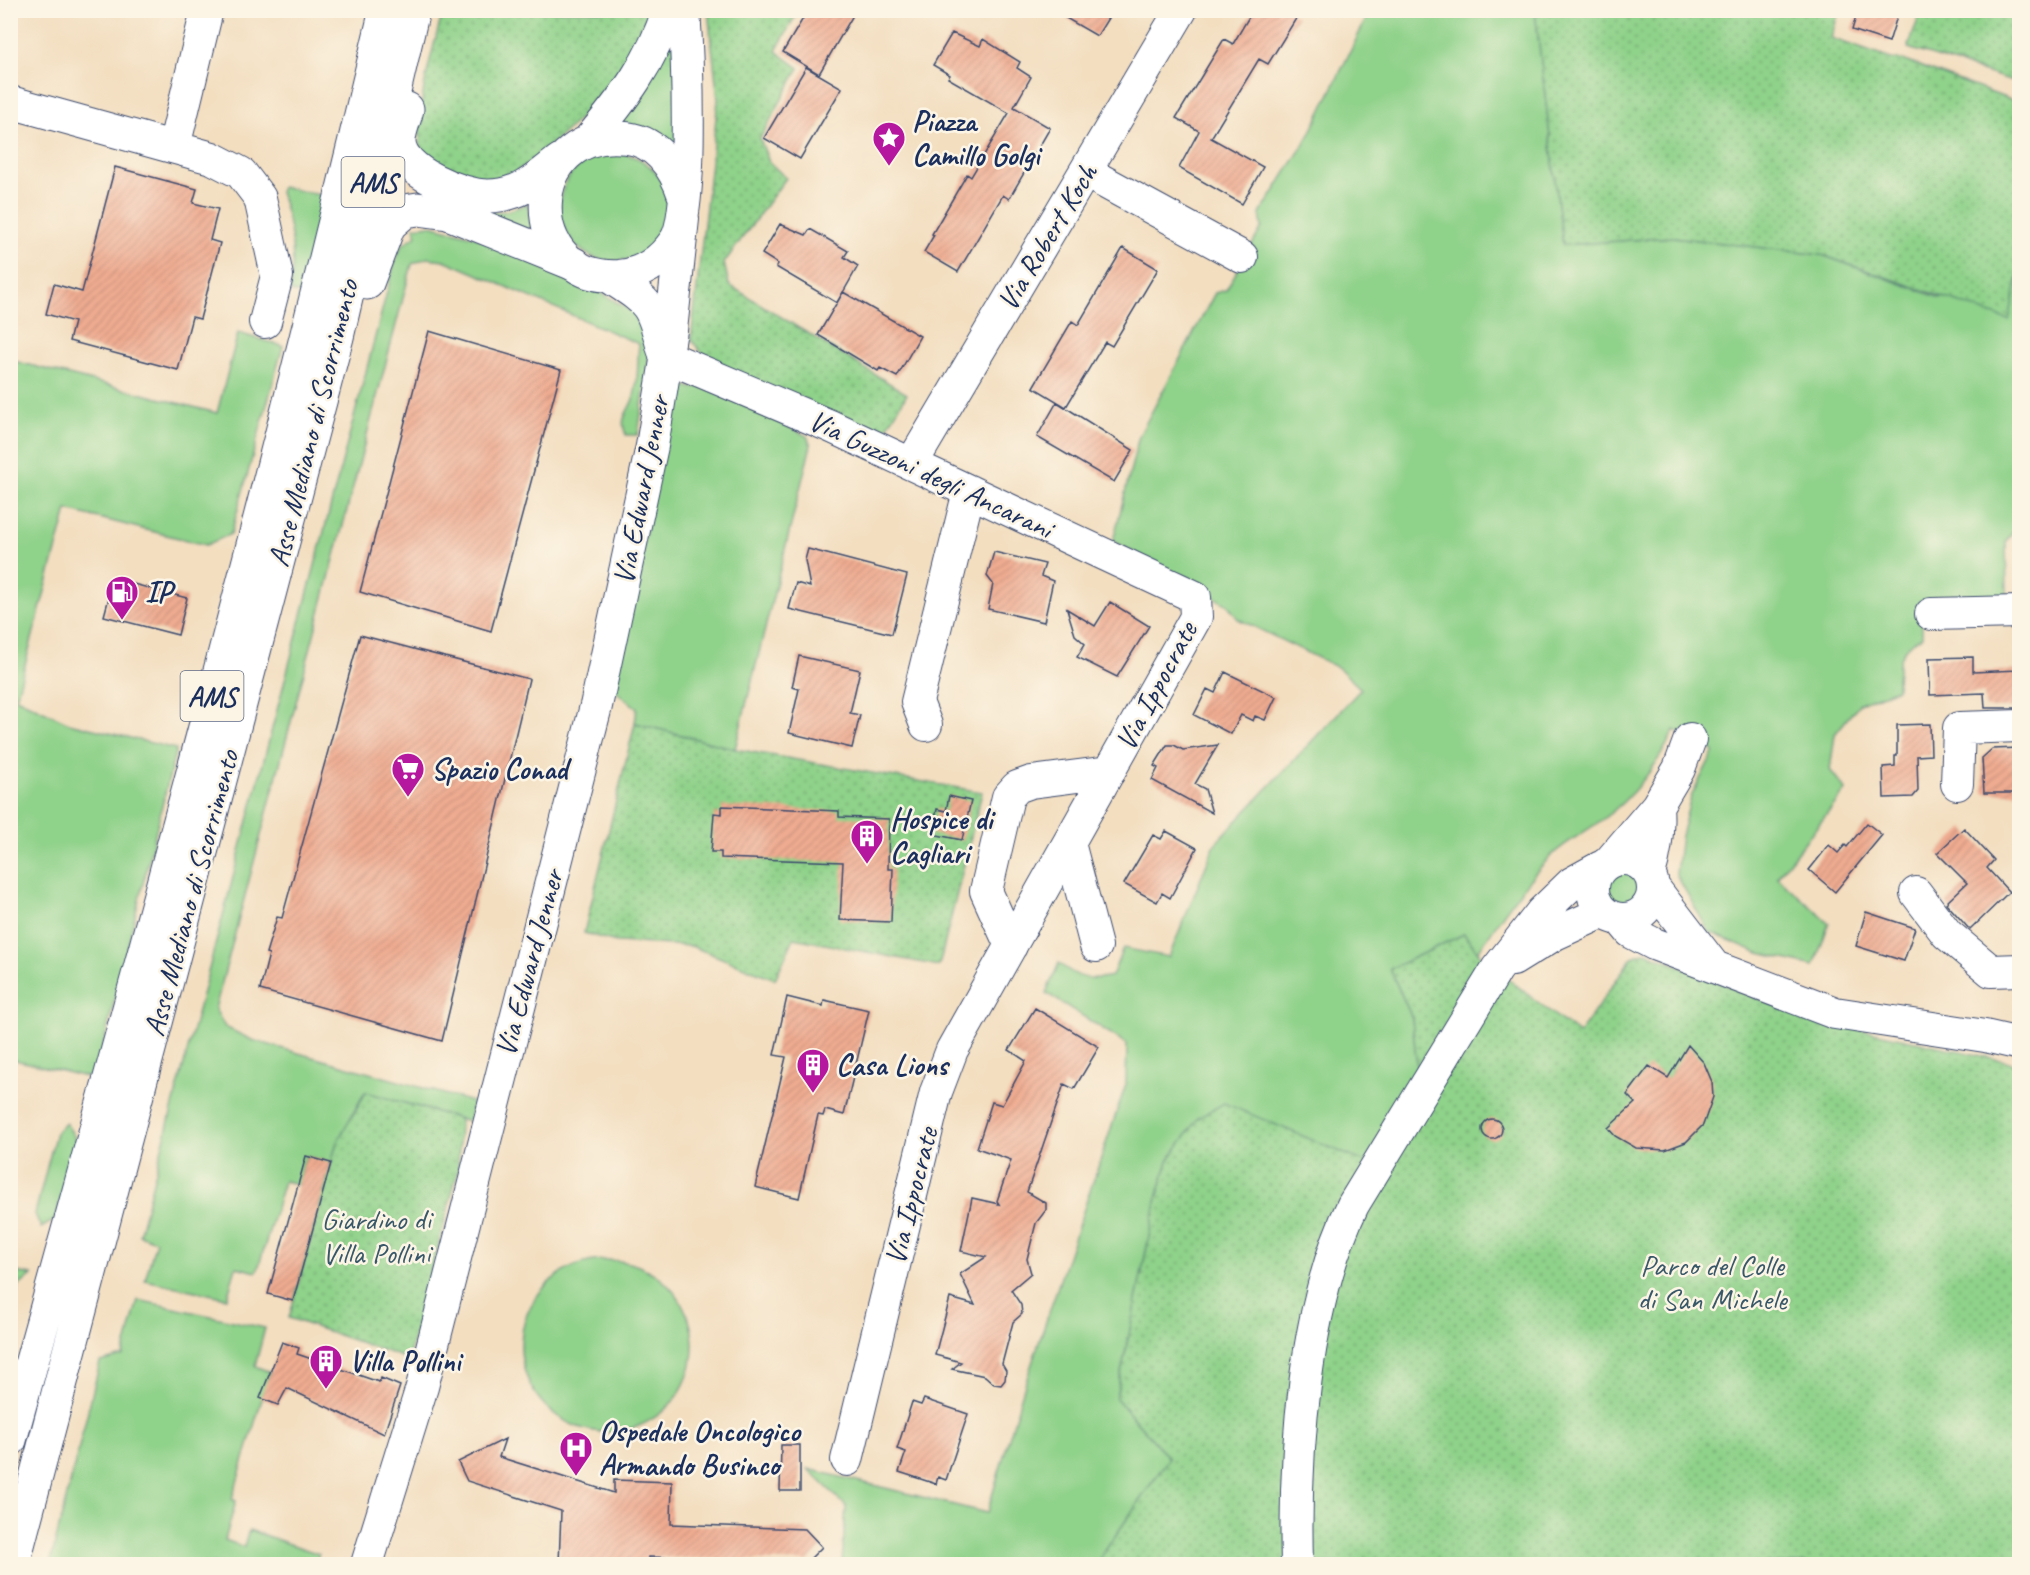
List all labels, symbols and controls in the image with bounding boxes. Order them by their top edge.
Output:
place label: Piazza Camillo Golgi [912,102,1043,174]
place icon: Piazza Camillo Golgi [871,120,907,167]
street label: Via Robert Koch [988,156,1106,317]
road number: AMS [342,157,404,207]
street label: Asse Mediano di Scorrimento [259,274,367,570]
street label: Via Edward Jenner [604,389,678,587]
street label: Via Guzzoni degli Ancarani [803,401,1062,549]
place label: IP [145,573,176,611]
fuel station icon: IP [104,574,140,621]
street label: Via Ippocrate [1106,613,1207,757]
road number: AMS [180,671,244,721]
street label: Asse Mediano di Scorrimento [135,745,248,1040]
place label: Spazio Conad [431,750,572,788]
supermarket icon: Spazio Conad [390,751,426,798]
place label: Hospice di Cagliari [890,800,997,872]
building icon: Hospice di Cagliari [849,818,885,865]
street label: Via Edward Jenner [486,863,573,1060]
place label: Casa Lions [836,1046,951,1084]
building icon: Casa Lions [795,1047,831,1094]
street label: Via Ippocrate [876,1121,947,1268]
park label: Giardino di Villa Pollini [321,1200,434,1272]
park label: Parco del Colle di San Michele [1638,1246,1789,1318]
place label: Villa Pollini [349,1342,465,1380]
building icon: Villa Pollini [308,1343,344,1390]
place label: Ospedale Oncologico Armando Businco [599,1412,802,1484]
hospital icon: Ospedale Oncologico Armando Businco [558,1430,594,1477]

